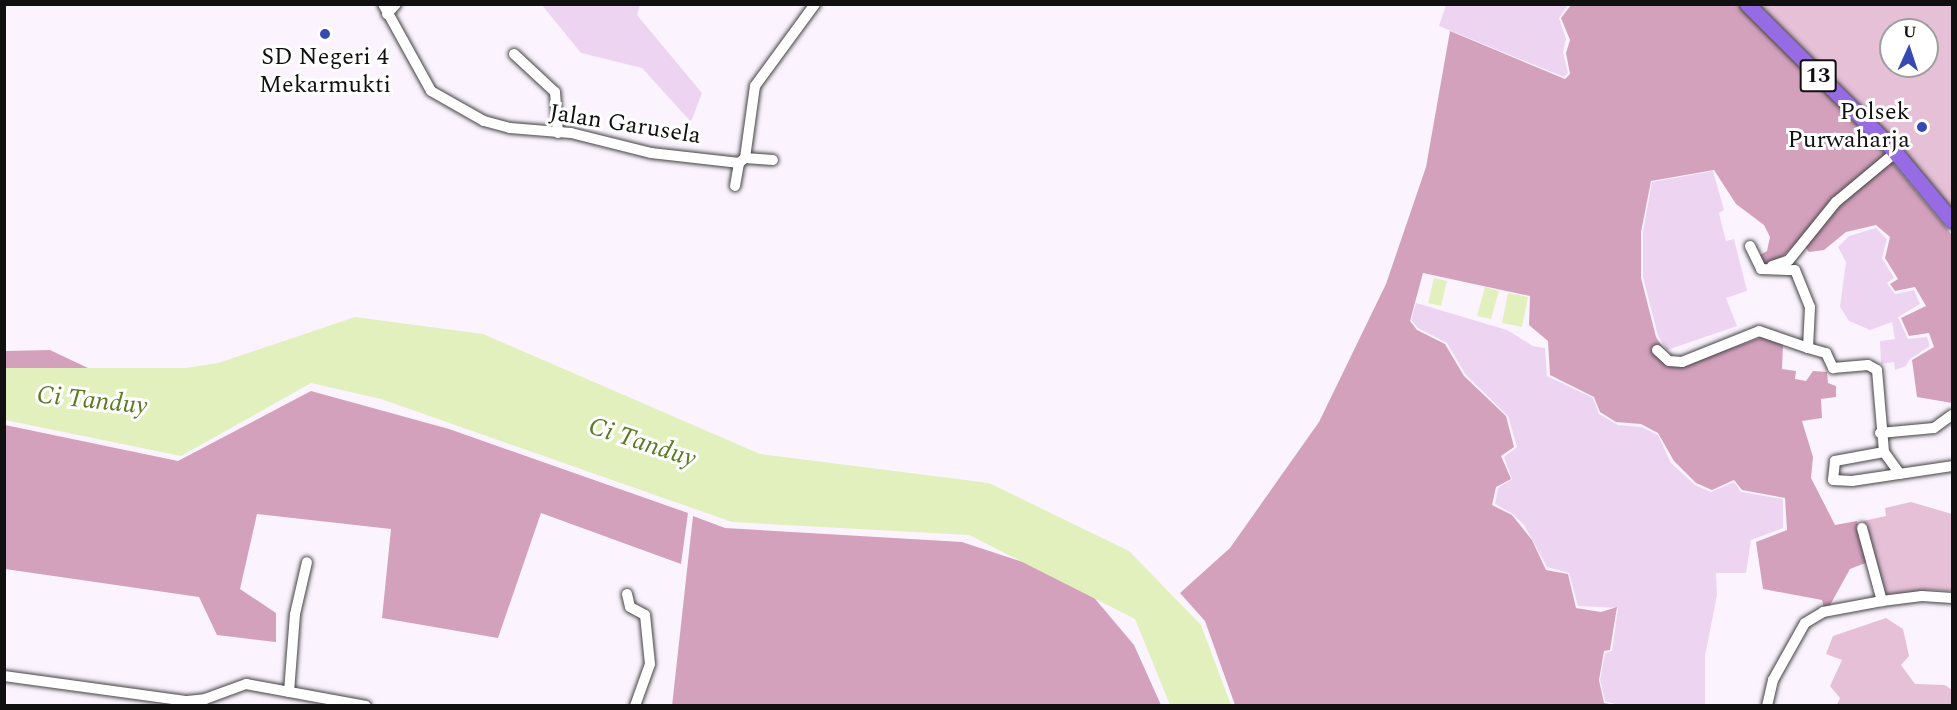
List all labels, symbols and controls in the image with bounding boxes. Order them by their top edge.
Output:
north arrow [1879,18,1939,78]
text: U [1902,20,1917,44]
marker: SD Negeri 4 Mekarmukti [318,27,332,41]
place label: SD Negeri 4 Mekarmukti [259,44,391,100]
road number: 13 [1798,57,1838,95]
street label: Jalan Garusela [547,99,703,151]
place label: Polsek Purwaharja [1788,99,1910,155]
marker: Polsek Purwaharja [1915,120,1929,134]
water label: Ci Tanduy [35,380,149,422]
water label: Ci Tanduy [584,411,700,475]

